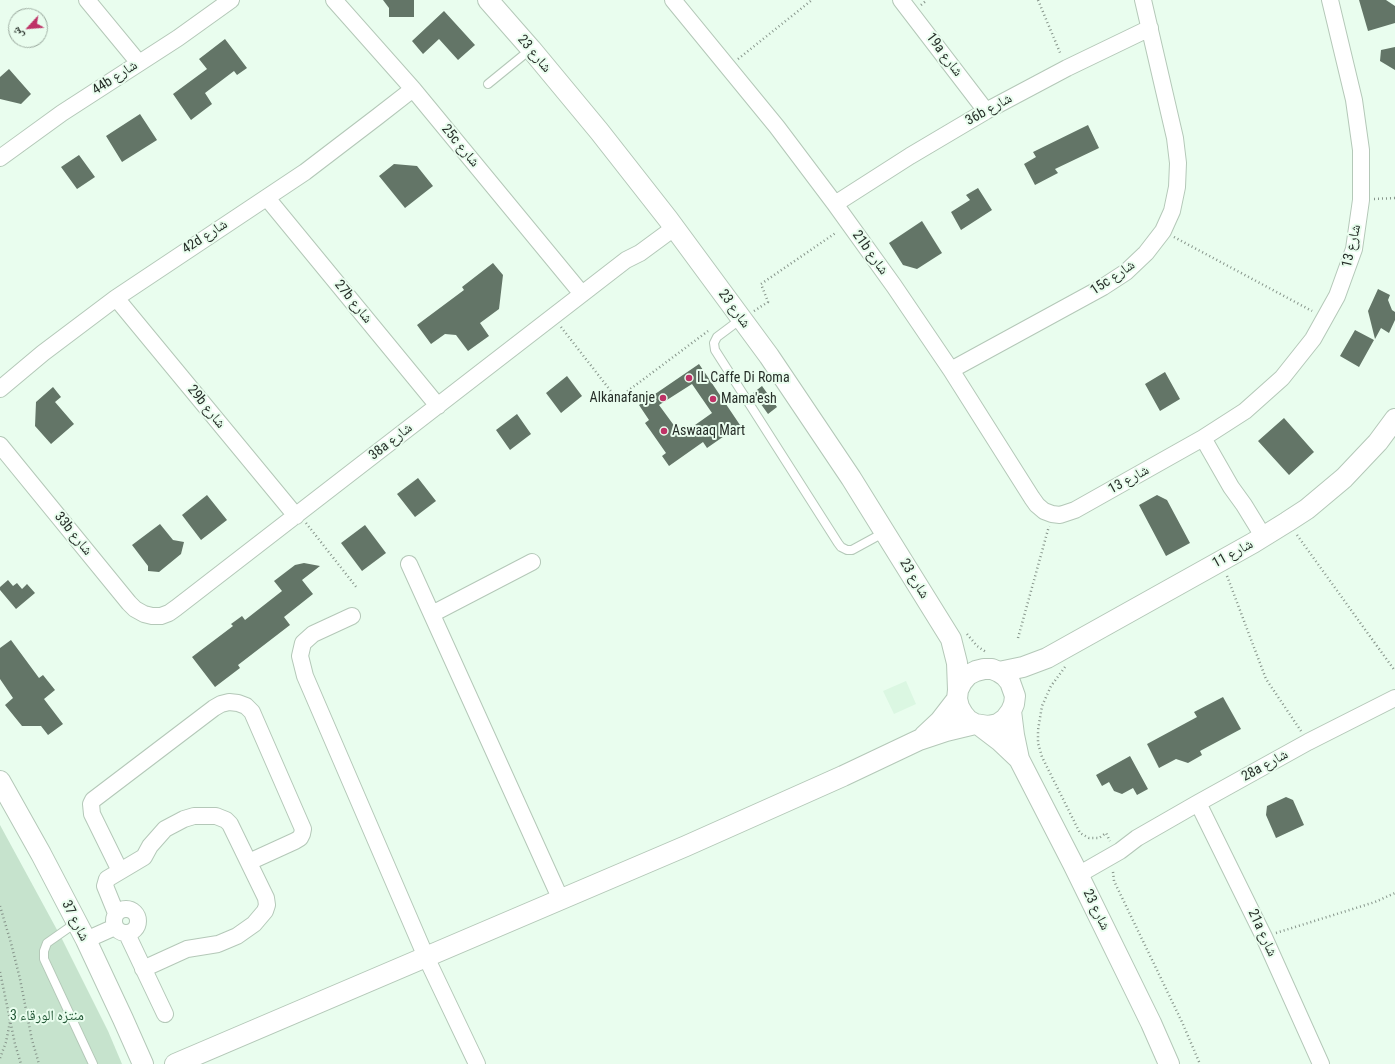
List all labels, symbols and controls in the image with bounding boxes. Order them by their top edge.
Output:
north arrow [8,8,48,48]
text: ش [9,25,26,41]
street label: 19a شارع [922,30,966,80]
street label: شارع 23 [514,32,554,76]
street label: 44b شارع [89,57,141,99]
street label: 36b شارع [963,90,1015,130]
street label: 25c شارع [437,121,483,171]
street label: 42d شارع [179,216,231,258]
street label: شارع 13 [1339,223,1365,269]
street label: 21b شارع [848,228,892,278]
street label: 15c شارع [1088,257,1138,299]
street label: 27b شارع [331,277,375,327]
street label: شارع 23 [714,286,754,332]
place label: IL Caffe Di Roma [697,370,790,386]
marker: IL Caffe Di Roma [684,373,694,383]
street label: 29b شارع [184,382,228,432]
place label: Alkanafanje [590,390,655,406]
place label: Mama'esh [721,391,777,407]
marker: Alkanafanje [658,393,668,403]
marker: Mama'esh [708,394,718,404]
street label: 38a شارع [366,420,416,464]
place label: Aswaaq Mart [672,423,745,439]
marker: Aswaaq Mart [659,426,669,436]
street label: شارع 13 [1106,462,1152,498]
street label: 33b شارع [51,509,95,559]
street label: شارع 11 [1210,536,1256,572]
street label: شارع 23 [896,556,932,602]
street label: 28a شارع [1239,746,1291,786]
street label: شارع 23 [1079,887,1113,933]
street label: شارع 37 [58,898,92,944]
street label: 21a شارع [1244,907,1280,959]
park label: منتزه الورقاء 3 [10,1008,84,1024]

